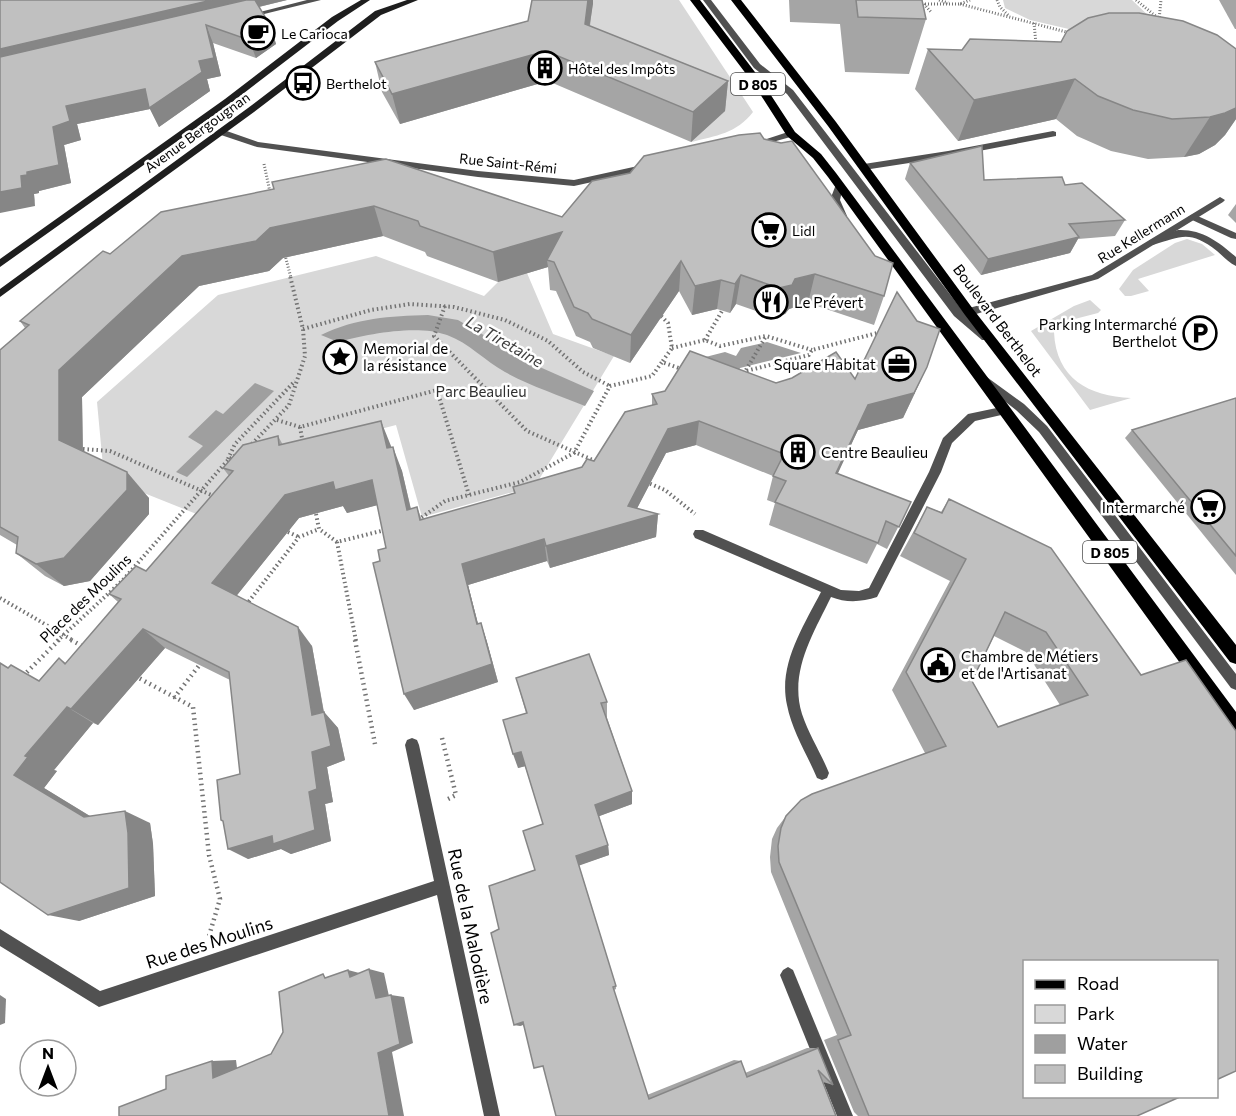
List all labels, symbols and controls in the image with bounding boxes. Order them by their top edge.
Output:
cafe icon: Le Carioca [240,15,276,51]
place label: Le Carioca [281,25,348,42]
building icon: Hôtel des Impôts [527,50,563,86]
place label: Hôtel des Impôts [568,60,675,77]
bus stop icon: Berthelot [285,65,321,101]
road number: D 805 [731,73,785,95]
place label: Berthelot [326,75,387,92]
street label: Avenue Bergougnan [141,88,253,176]
street label: Rue Saint-Rémi [458,149,558,177]
street label: Rue Kellermann [1094,200,1188,266]
supermarket icon: Lidl [751,212,787,248]
place label: Lidl [792,222,815,239]
street label: Boulevard Berthelot [950,260,1046,380]
restaurant icon: Le Prévert [753,284,789,320]
place label: Le Prévert [794,293,864,311]
water label: La Tiretaine [463,311,547,371]
place label: Parking Intermarché Berthelot [1039,315,1177,350]
parking icon: Parking Intermarché Berthelot [1182,315,1218,351]
place icon: Memorial de la résistance [322,339,358,375]
place label: Memorial de la résistance [363,339,448,374]
office icon: Square Habitat [881,346,917,382]
place label: Square Habitat [774,355,876,373]
park label: Parc Beaulieu [435,382,527,400]
building icon: Centre Beaulieu [780,434,816,470]
place label: Centre Beaulieu [821,443,928,461]
supermarket icon: Intermarché [1190,489,1226,525]
place label: Intermarché [1102,498,1185,516]
road number: D 805 [1083,541,1137,563]
street label: Place des Moulins [35,550,135,646]
public building icon: Chambre de Métiers et de l'Artisanat [920,647,956,683]
place label: Chambre de Métiers et de l'Artisanat [961,647,1098,682]
street label: Rue de la Malodière [444,846,498,1006]
street label: Rue des Moulins [143,911,275,973]
legend [1023,960,1218,1098]
text: Road [1077,972,1119,994]
text: Park [1077,1002,1115,1024]
text: Water [1077,1032,1128,1054]
north arrow [18,1038,78,1098]
text: N [42,1043,54,1062]
text: Building [1077,1062,1143,1084]

